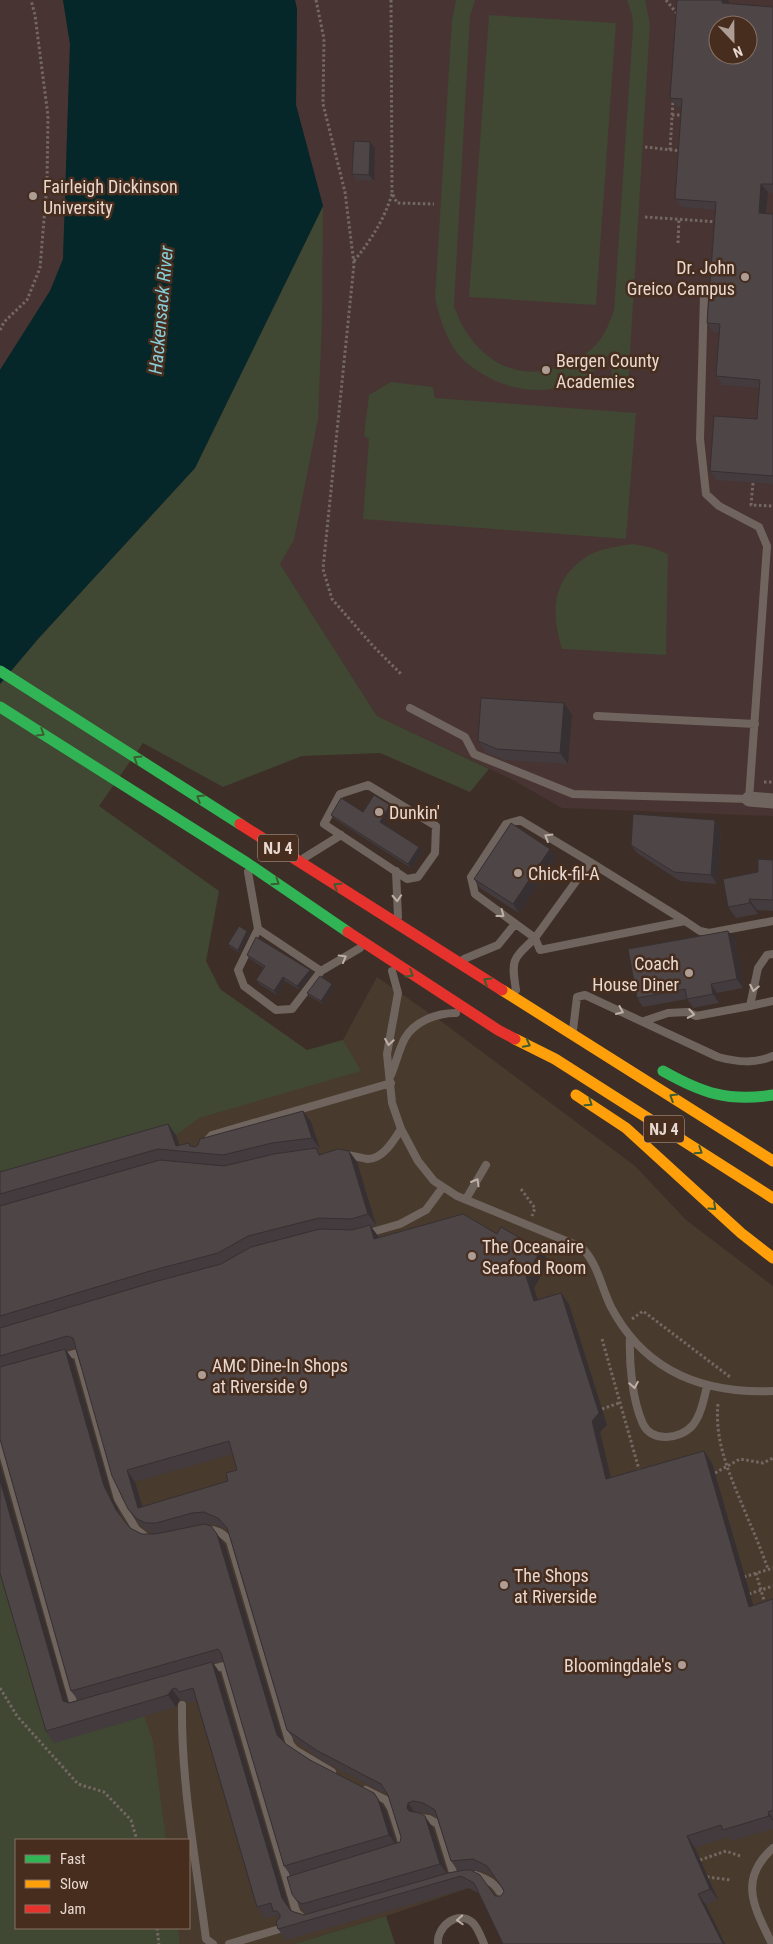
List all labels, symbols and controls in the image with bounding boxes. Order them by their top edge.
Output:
north arrow [708,15,758,65]
text: N [731,43,745,61]
place label: Fairleigh Dickinson University [43,176,178,218]
marker: Fairleigh Dickinson University [27,190,39,202]
water label: Hackensack River [144,244,178,375]
place label: Dr. John Greico Campus [627,257,735,299]
marker: Dr. John Greico Campus [739,271,751,283]
place label: Bergen County Academies [556,350,660,392]
marker: Bergen County Academies [540,364,552,376]
one-way arrow [36,727,45,737]
one-way arrow [134,755,143,765]
one-way arrow [196,795,205,805]
place label: Dunkin' [389,802,440,823]
marker: Dunkin' [373,806,385,818]
one-way arrow [545,833,554,843]
road number: NJ 4 [258,834,298,861]
place label: Chick-fil-A [528,863,600,884]
marker: Chick-fil-A [512,867,524,879]
one-way arrow [271,876,280,886]
one-way arrow [333,883,342,892]
one-way arrow [391,894,402,902]
one-way arrow [495,908,505,917]
place label: Coach House Diner [592,953,680,995]
one-way arrow [338,954,347,964]
one-way arrow [405,967,414,977]
marker: Coach House Diner [683,967,695,979]
one-way arrow [483,977,492,987]
one-way arrow [749,983,759,992]
one-way arrow [615,1004,624,1015]
one-way arrow [687,1009,695,1019]
one-way arrow [385,1038,395,1047]
one-way arrow [521,1038,530,1048]
one-way arrow [669,1094,678,1104]
one-way arrow [583,1097,592,1106]
road number: NJ 4 [644,1116,684,1142]
one-way arrow [693,1145,703,1154]
one-way arrow [470,1179,480,1188]
one-way arrow [707,1201,716,1210]
place label: The Oceanaire Seafood Room [482,1236,586,1278]
marker: The Oceanaire Seafood Room [466,1250,478,1262]
place label: AMC Dine-In Shops at Riverside 9 [212,1355,348,1397]
marker: AMC Dine-In Shops at Riverside 9 [196,1369,208,1381]
one-way arrow [628,1380,638,1389]
place label: The Shops at Riverside [514,1565,597,1607]
marker: The Shops at Riverside [498,1579,510,1591]
place label: Bloomingdale's [564,1655,672,1676]
marker: Bloomingdale's [676,1659,688,1671]
legend [15,1839,190,1929]
text: Fast [60,1850,85,1868]
text: Slow [60,1875,89,1893]
text: Jam [60,1900,86,1918]
one-way arrow [455,1915,463,1926]

